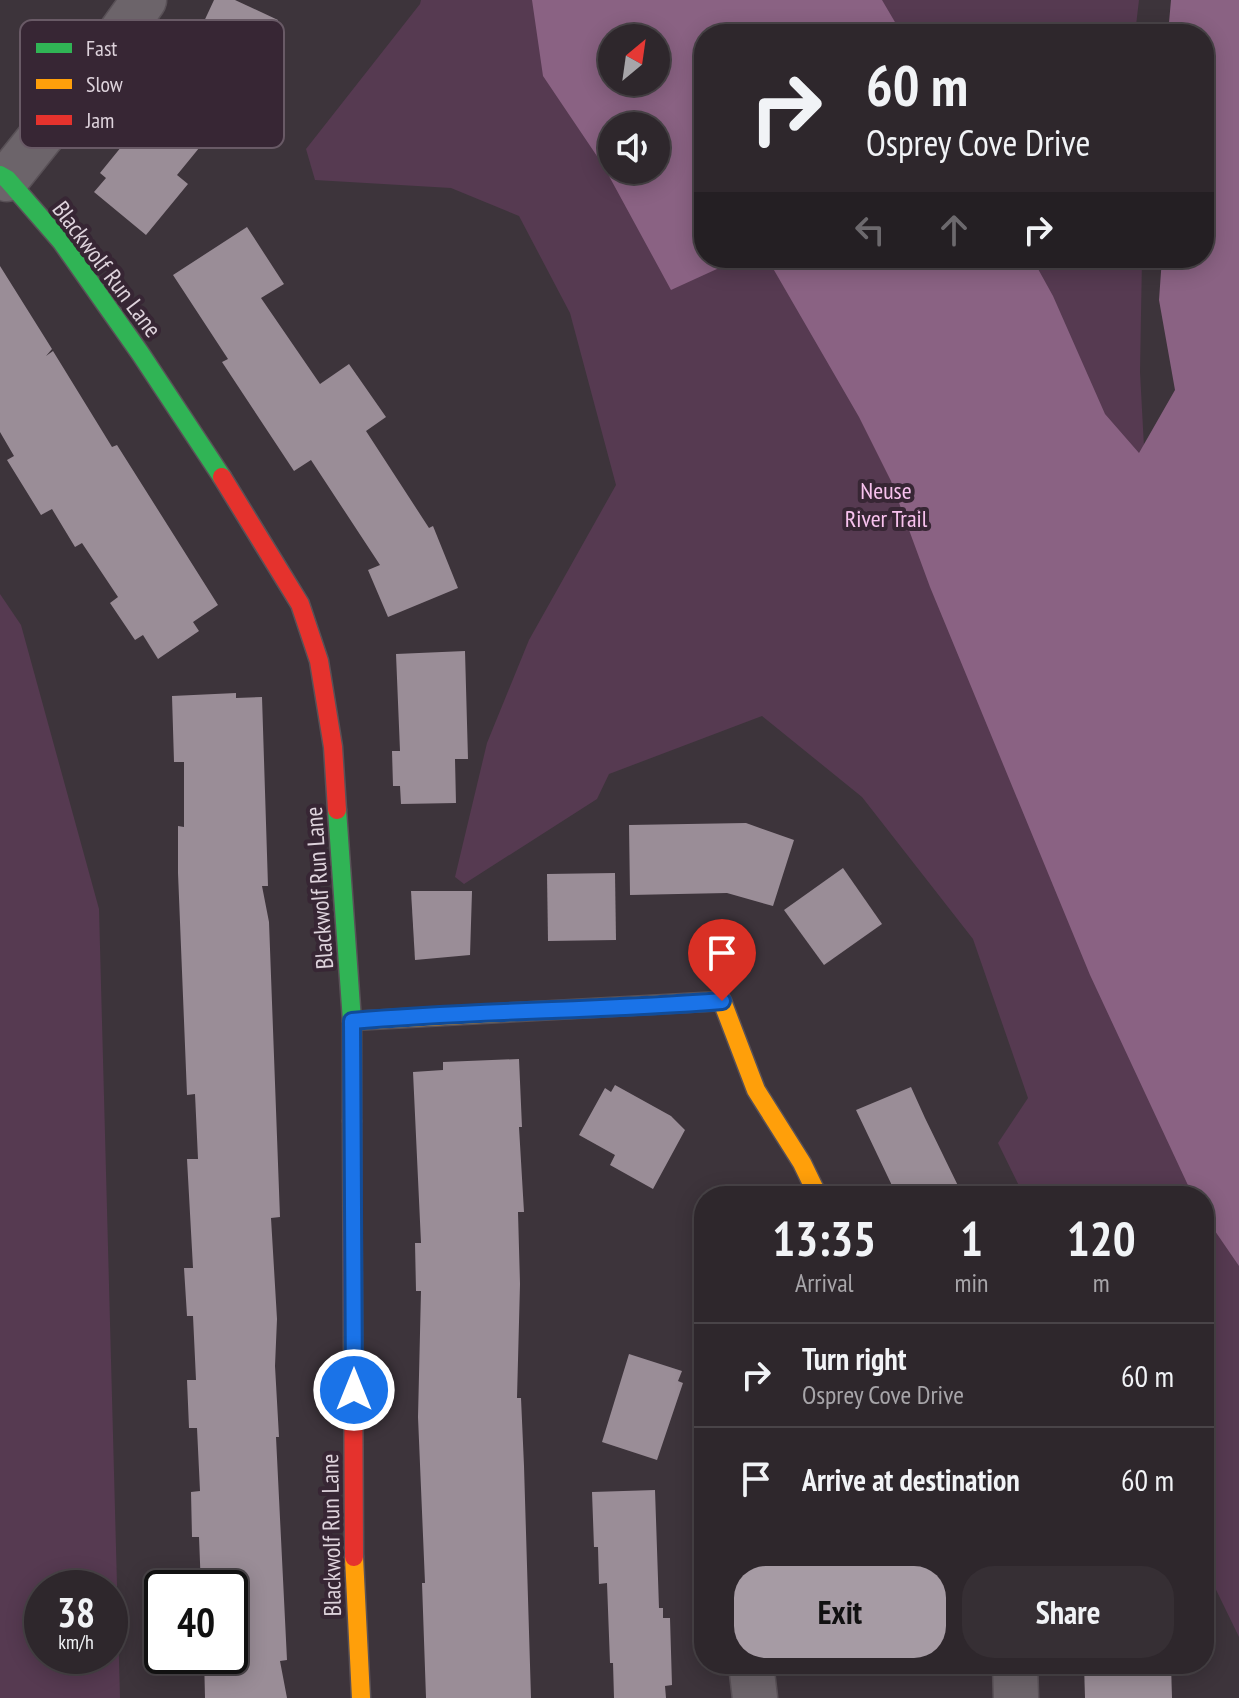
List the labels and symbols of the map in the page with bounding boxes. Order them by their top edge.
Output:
legend [20,20,284,148]
north arrow [598,24,670,96]
text: Fast [86,34,117,62]
text: Slow [86,70,123,98]
text: Jam [85,106,114,134]
street label: Blackwolf Run Lane [46,195,168,343]
park label: Neuse River Trail [845,475,928,534]
street label: Blackwolf Run Lane [298,806,340,970]
pin [688,919,756,1001]
position arrow [312,1348,396,1432]
street label: Blackwolf Run Lane [314,1453,348,1617]
speed limit sign: 40 [144,1570,248,1674]

